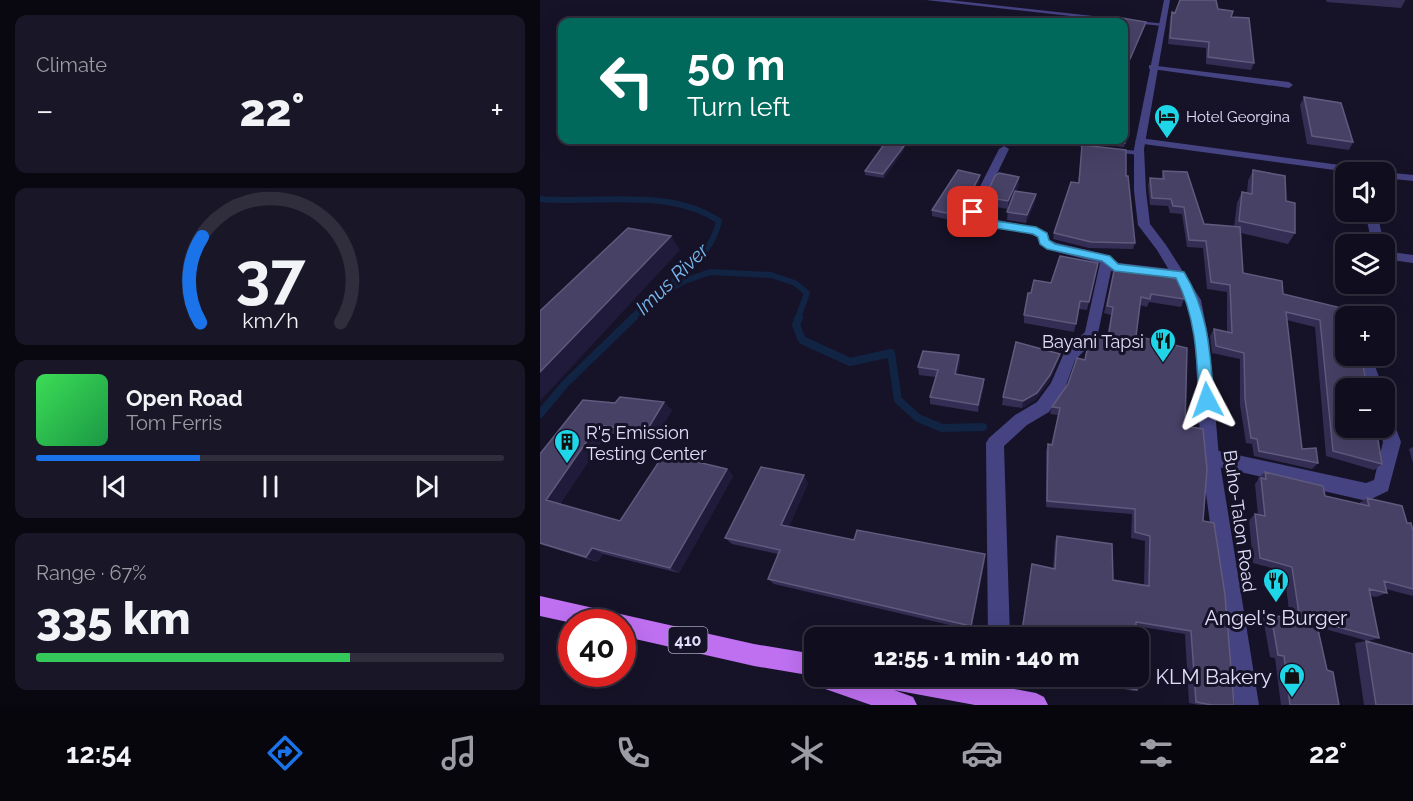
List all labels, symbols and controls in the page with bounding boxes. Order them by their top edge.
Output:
text: 50 m [687,41,785,90]
icon: left [588,42,666,120]
text: Climate [36,53,107,77]
text: 22° [239,84,305,137]
text: − [36,91,54,130]
text: + [490,91,504,130]
text: Turn left [687,91,790,122]
hotel icon: Hotel Georgina [1152,102,1182,140]
place label: Hotel Georgina [1186,108,1290,126]
map controls [1335,162,1395,438]
button: sound [1335,162,1395,222]
pin [947,186,998,237]
icon: arrive [956,195,989,228]
button: layers [1335,234,1395,294]
text: 37 [235,238,306,312]
water label: Imus River [631,238,714,320]
button: + [1335,306,1395,366]
text: km/h [242,309,298,334]
restaurant icon: Bayani Tapsi [1148,326,1178,364]
place label: Bayani Tapsi [1042,331,1144,352]
position arrow [1175,368,1239,432]
button: − [1335,378,1395,438]
text: Open Road [126,385,243,411]
text: Tom Ferris [126,411,222,435]
place label: R'5 Emission Testing Center [586,422,707,464]
building icon: R'5 Emission Testing Center [552,427,582,465]
street label: Buho-Talon Road [1220,449,1260,593]
icon: previous [98,470,131,503]
icon: pause [254,470,287,503]
icon: next [410,470,443,503]
text: Range · 67% [36,561,147,585]
restaurant icon: Angel's Burger [1261,566,1291,604]
text: 335 km [36,592,191,645]
place label: Angel's Burger [1205,605,1348,630]
speed limit sign: 40 [558,609,636,687]
road number: 410 [668,627,708,653]
text: 12:55 · 1 min · 140 m [874,644,1079,670]
shop icon: KLM Bakery [1277,661,1307,699]
place label: KLM Bakery [1155,664,1272,689]
icon: directions [264,732,306,774]
icon: music [438,732,480,774]
icon: phone [612,732,654,774]
icon: climate [786,732,828,774]
icon: car [961,732,1003,774]
icon: filters [1135,732,1177,774]
text: 12:54 [66,738,132,769]
text: 22° [1309,738,1347,769]

